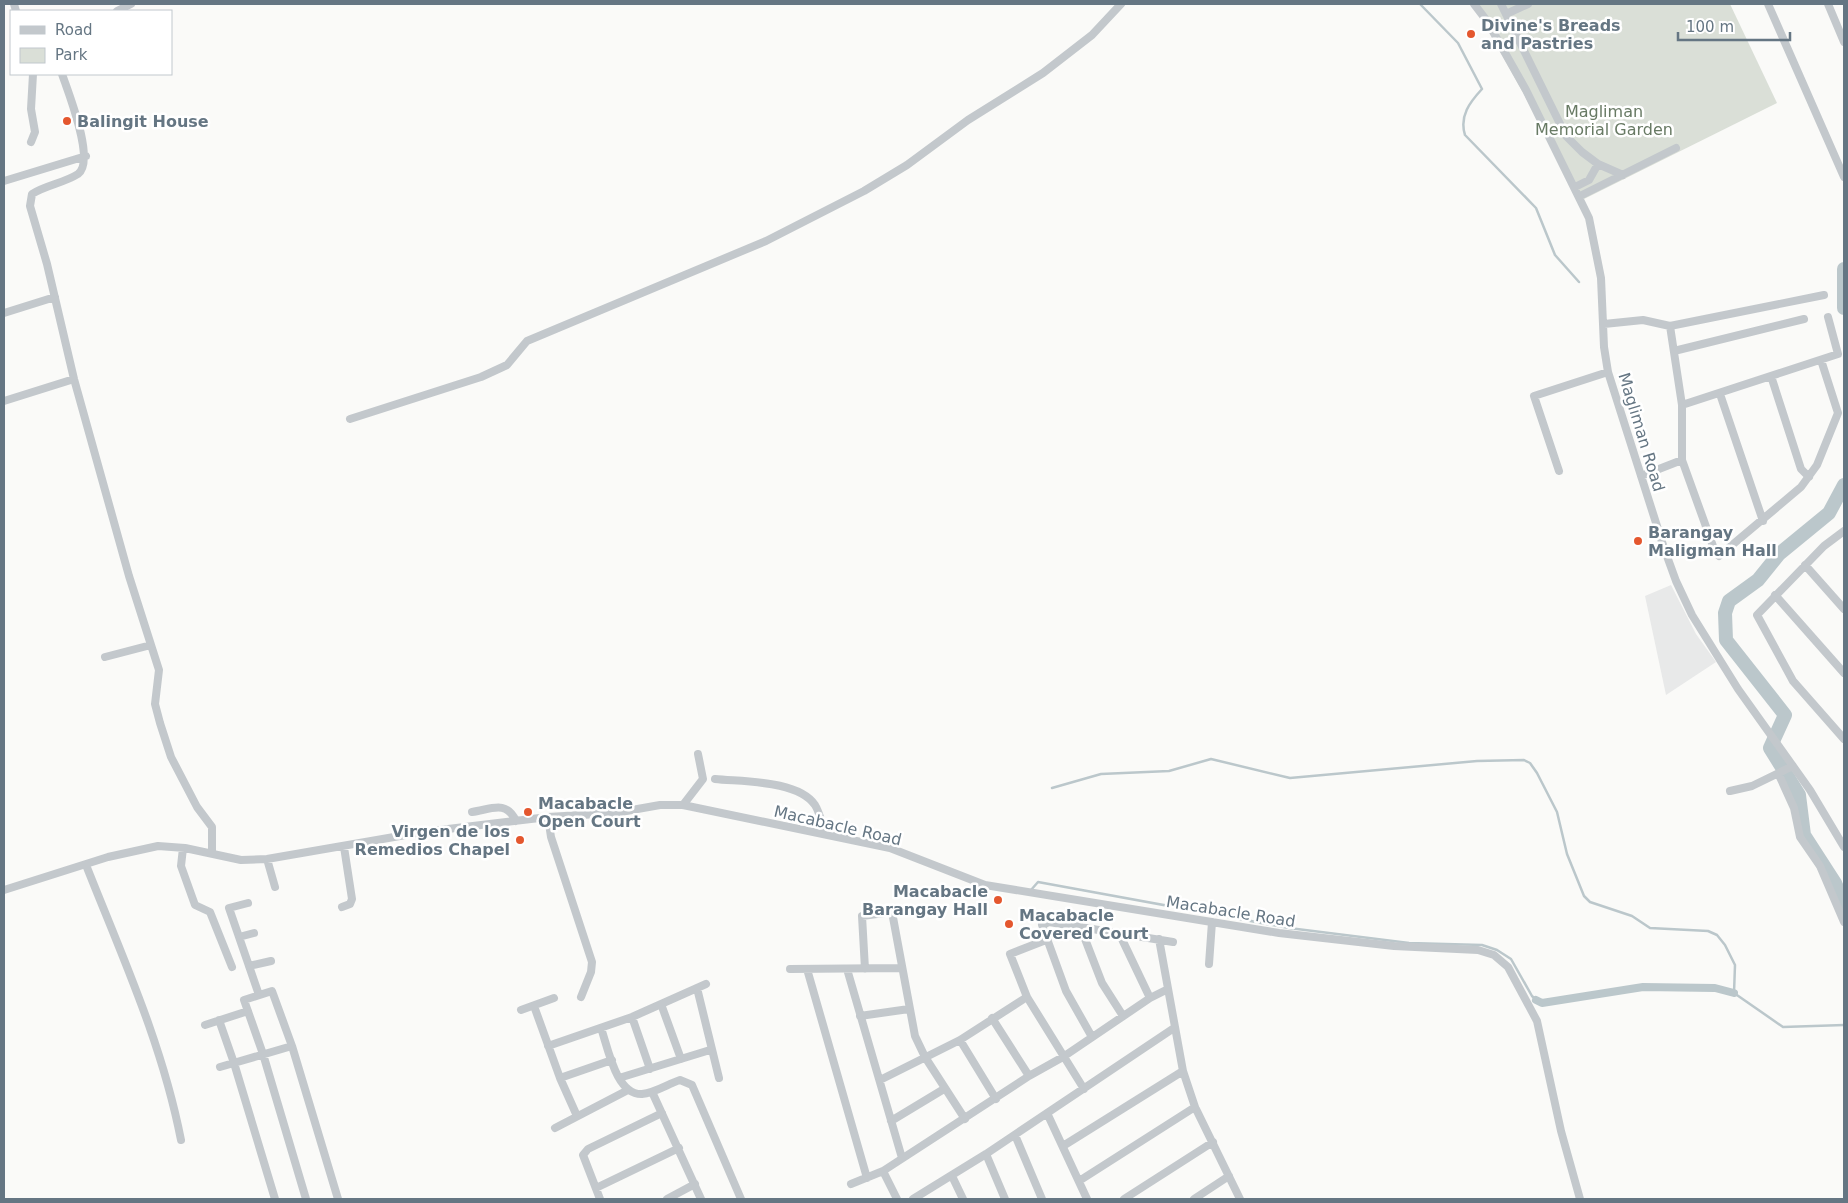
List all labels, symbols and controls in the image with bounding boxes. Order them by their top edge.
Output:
legend [10,10,172,75]
scale bar [1678,10,1790,42]
place label: Divine's Breads and Pastries [1481,16,1621,53]
text: 100 m [1686,18,1734,36]
text: Road [55,21,93,39]
marker: Divine's Breads and Pastries [1465,28,1477,40]
text: Park [55,46,88,64]
park label: Magliman Memorial Garden [1535,102,1673,139]
place label: Balingit House [77,112,209,131]
marker: Balingit House [61,115,73,127]
street label: Magliman Road [1614,370,1669,494]
place label: Barangay Maligman Hall [1648,523,1777,560]
marker: Barangay Maligman Hall [1632,535,1644,547]
place label: Macabacle Open Court [538,794,641,831]
street label: Macabacle Road [772,802,904,849]
marker: Macabacle Open Court [522,806,534,818]
place label: Virgen de los Remedios Chapel [355,822,510,859]
marker: Virgen de los Remedios Chapel [514,834,526,846]
place label: Macabacle Barangay Hall [862,882,988,919]
street label: Macabacle Road [1165,892,1297,931]
marker: Macabacle Barangay Hall [992,894,1004,906]
place label: Macabacle Covered Court [1019,906,1149,943]
marker: Macabacle Covered Court [1003,918,1015,930]

